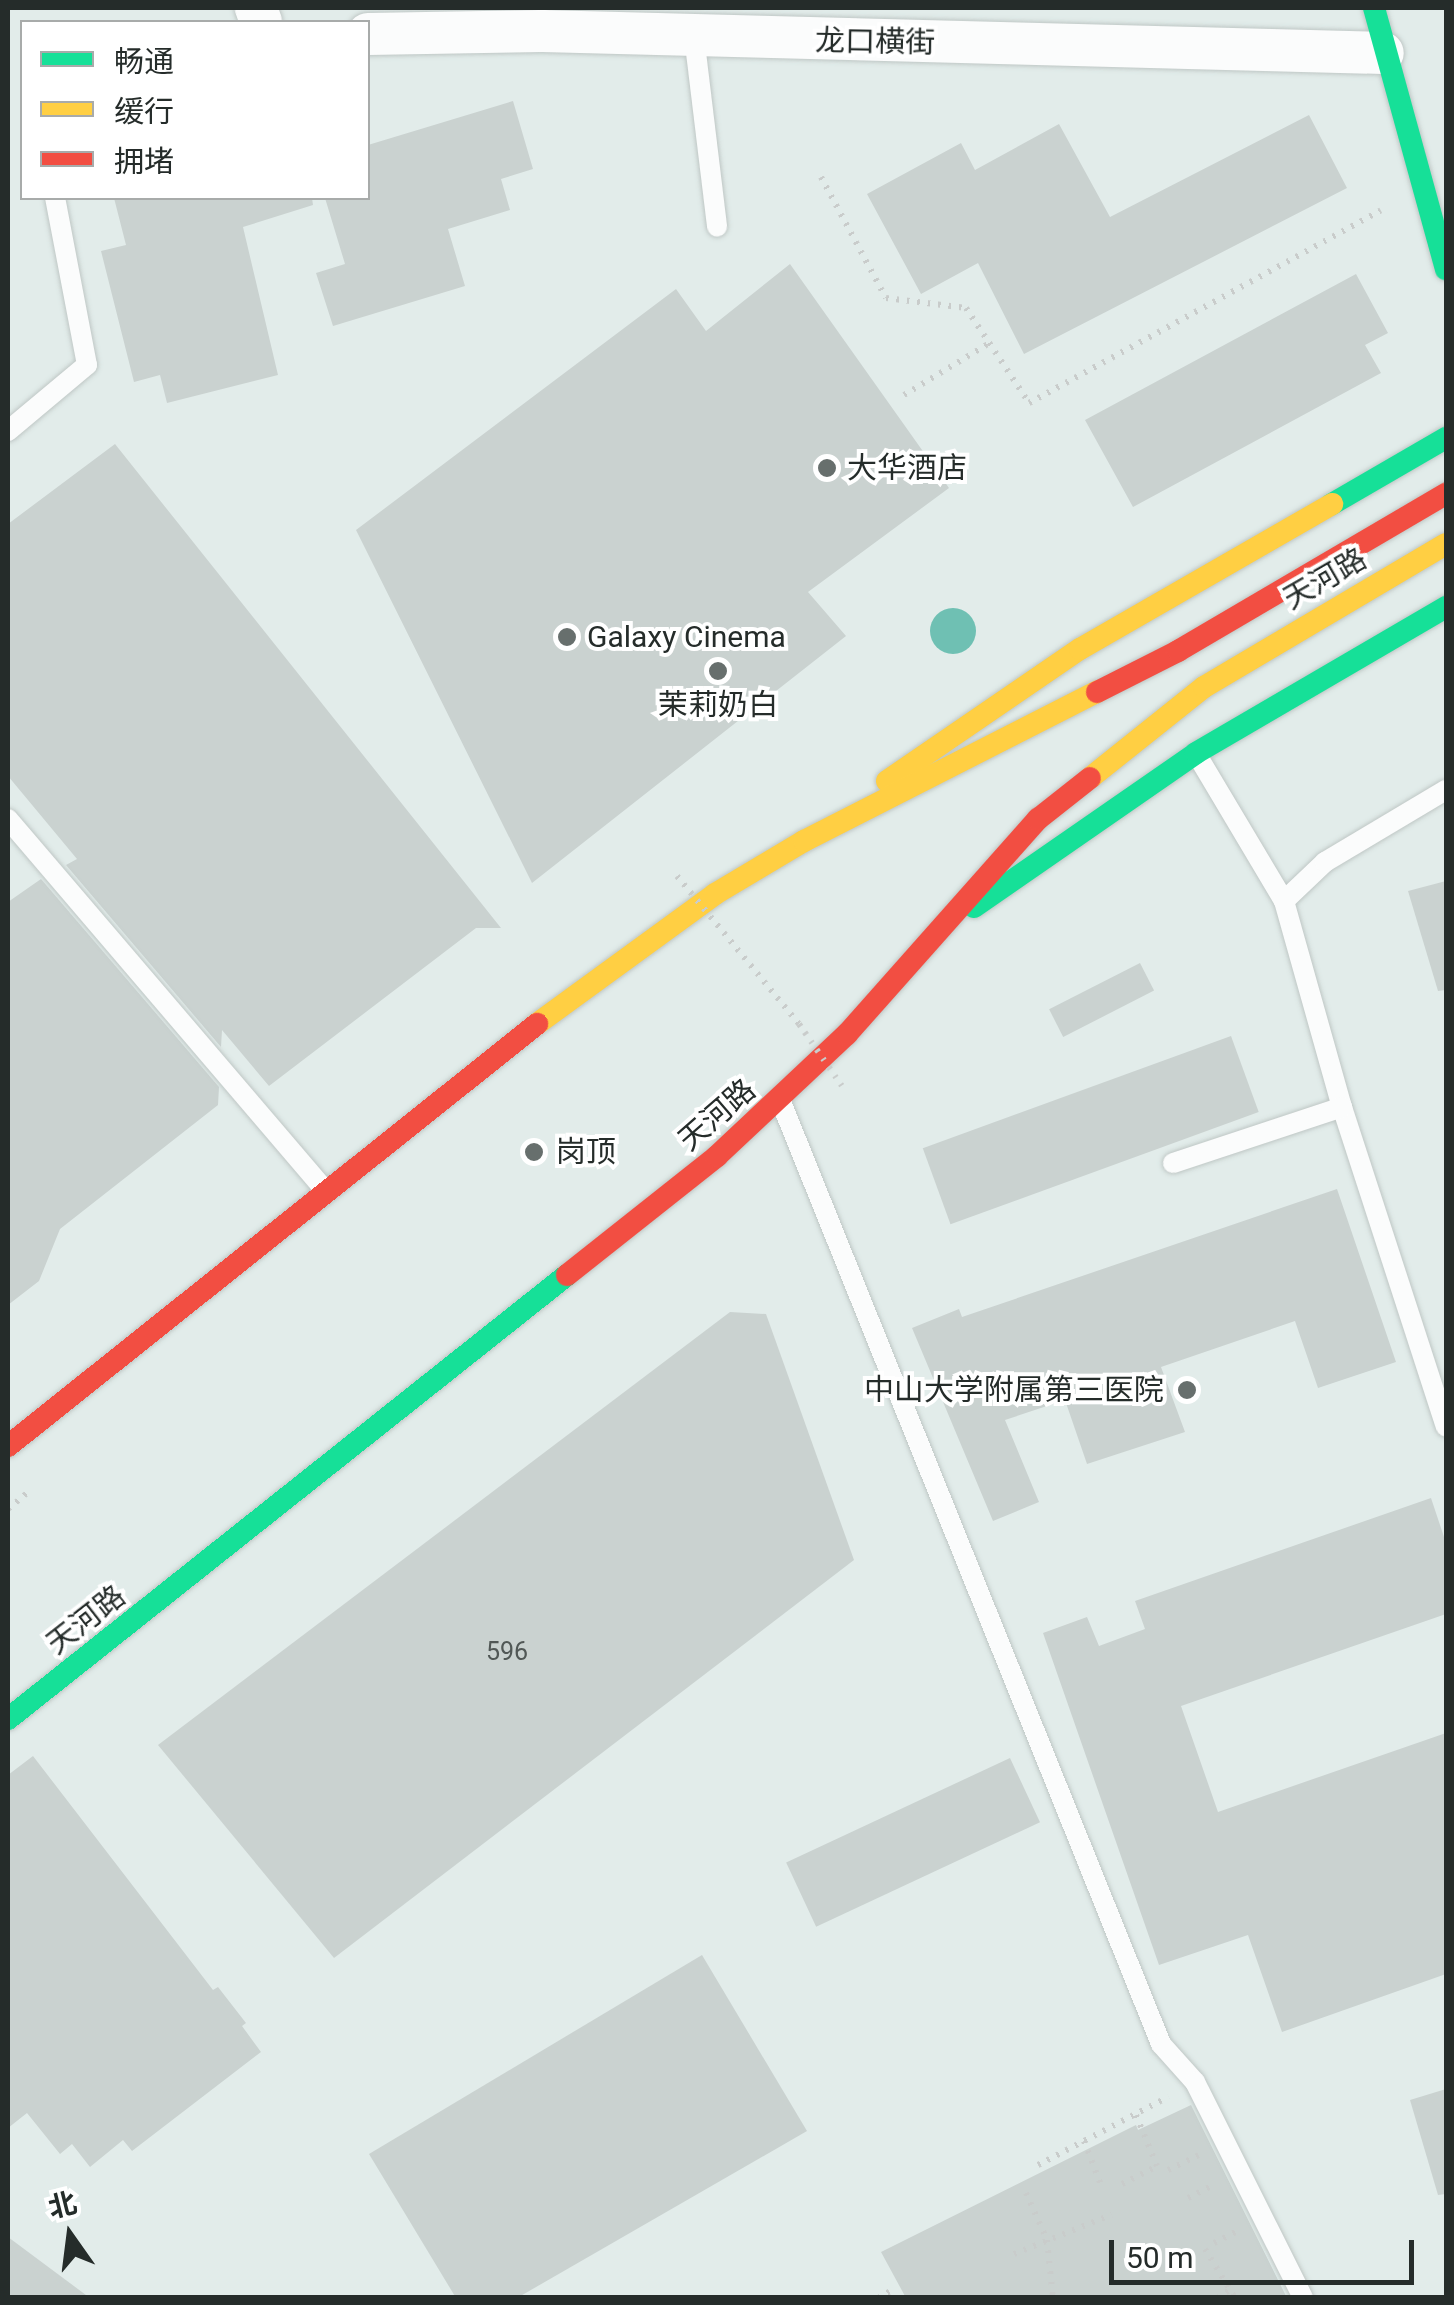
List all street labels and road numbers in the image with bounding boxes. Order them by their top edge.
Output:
street label: 龙口横街 [815,23,935,61]
street label: 天河路 [1277,541,1373,617]
street label: 天河路 [671,1072,763,1158]
street label: 天河路 [39,1578,133,1662]

